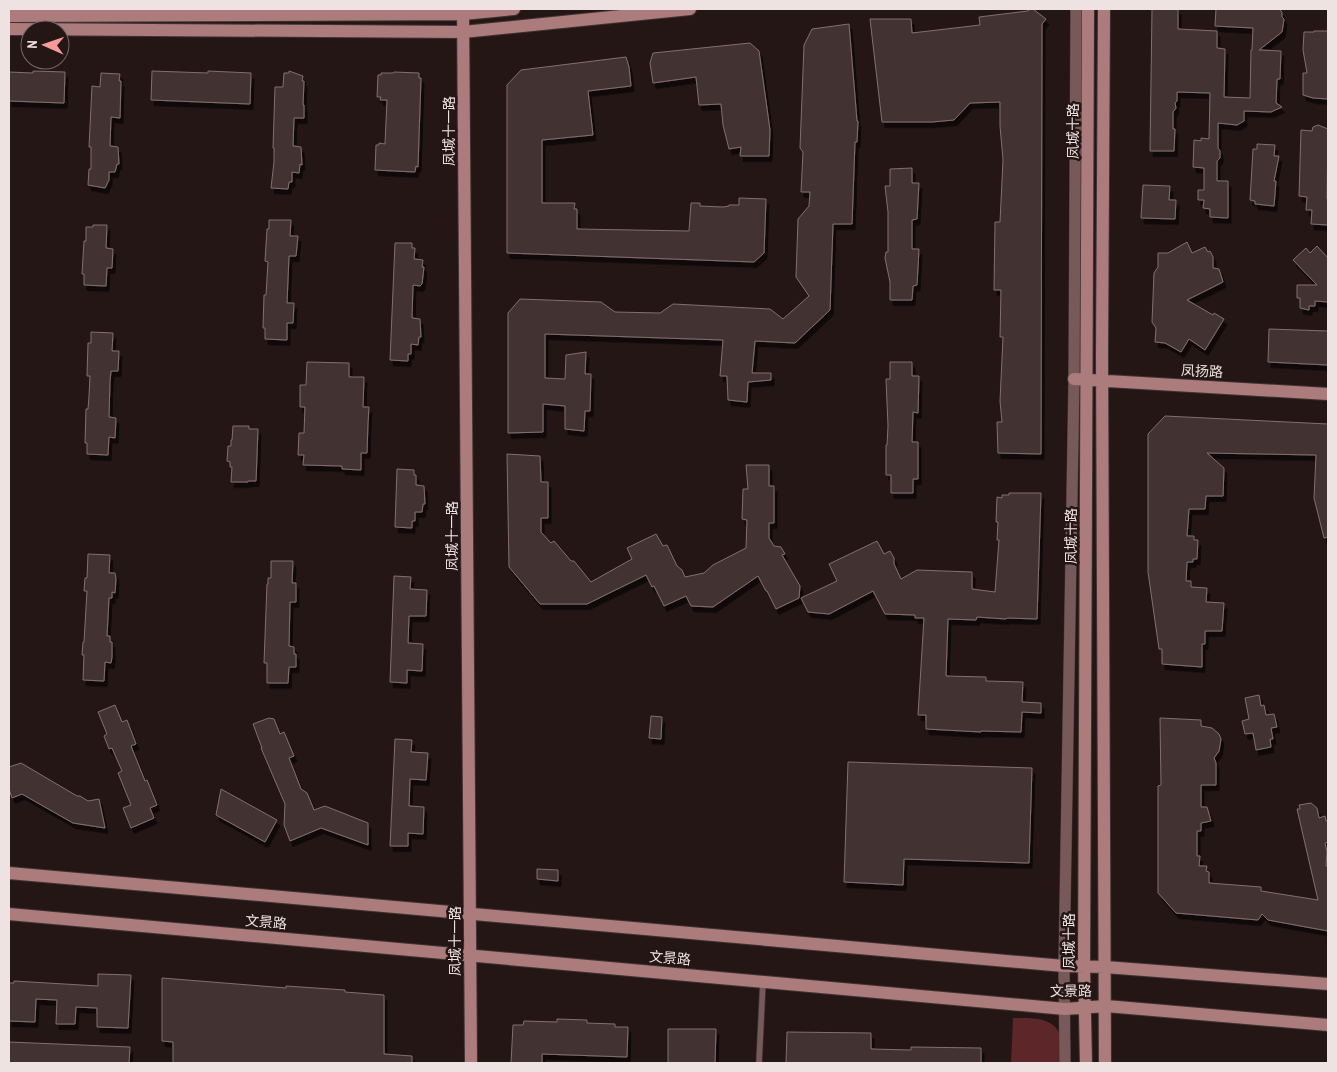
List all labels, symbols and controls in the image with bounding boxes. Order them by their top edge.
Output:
north arrow [20,20,70,70]
text: N [23,40,41,49]
street label: 凤城十一路 [440,96,458,166]
street label: 凤城十路 [1064,103,1082,159]
street label: 凤扬路 [1181,361,1223,381]
street label: 凤城十一路 [443,501,461,571]
street label: 凤城十路 [1062,508,1080,564]
street label: 凤城十一路 [446,906,464,976]
street label: 文景路 [244,911,288,933]
street label: 凤城十路 [1060,913,1078,969]
street label: 文景路 [648,947,692,969]
street label: 文景路 [1050,982,1092,1000]

